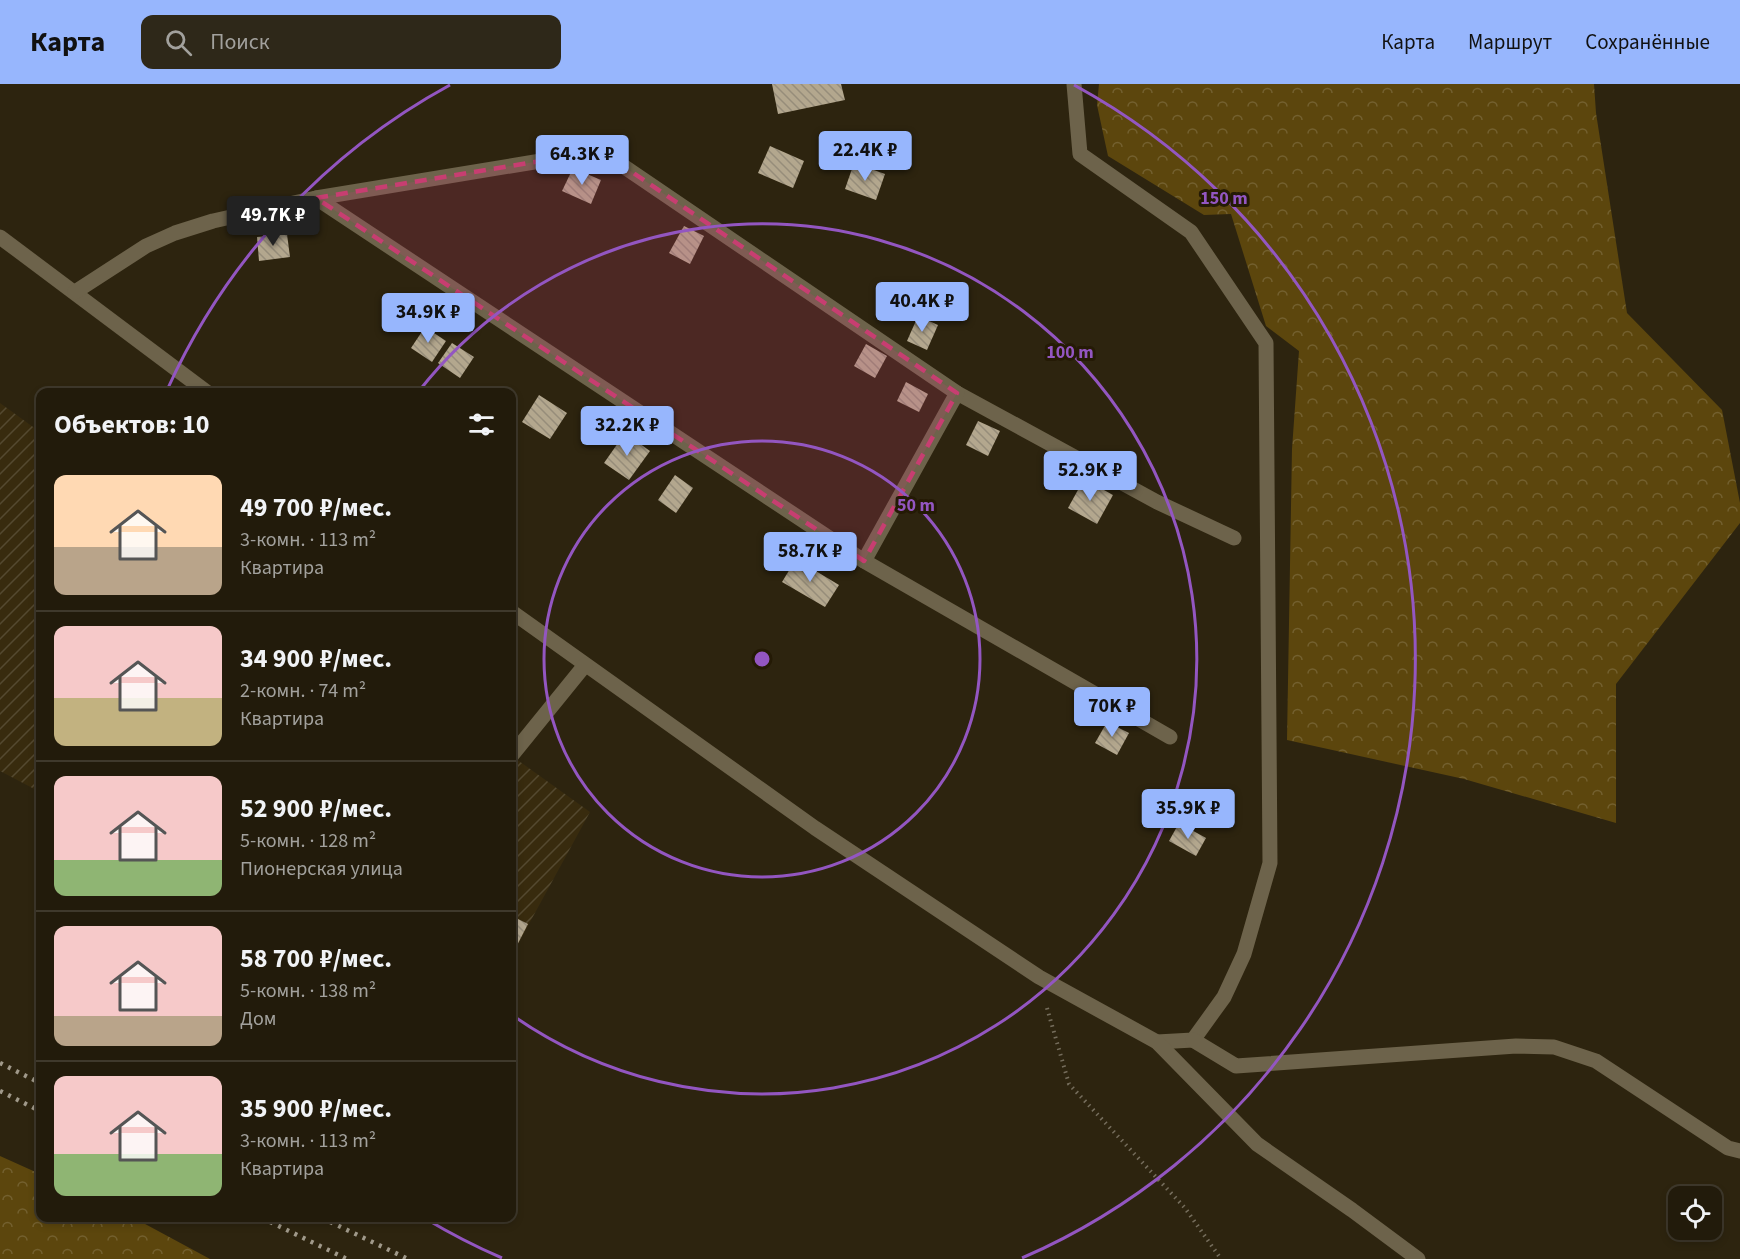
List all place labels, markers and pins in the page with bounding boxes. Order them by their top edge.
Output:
pin: 22.4K ₽ [810,131,920,182]
pin: 64.3K ₽ [527,135,637,186]
pin: 49.7K ₽ [218,196,328,247]
pin: 40.4K ₽ [867,282,977,333]
pin: 34.9K ₽ [373,293,483,344]
pin: 32.2K ₽ [572,406,682,457]
pin: 52.9K ₽ [1035,451,1145,502]
pin: 58.7K ₽ [755,532,865,583]
centre of rings [752,649,772,669]
pin: 70K ₽ [1070,687,1154,738]
pin: 35.9K ₽ [1133,789,1243,840]

